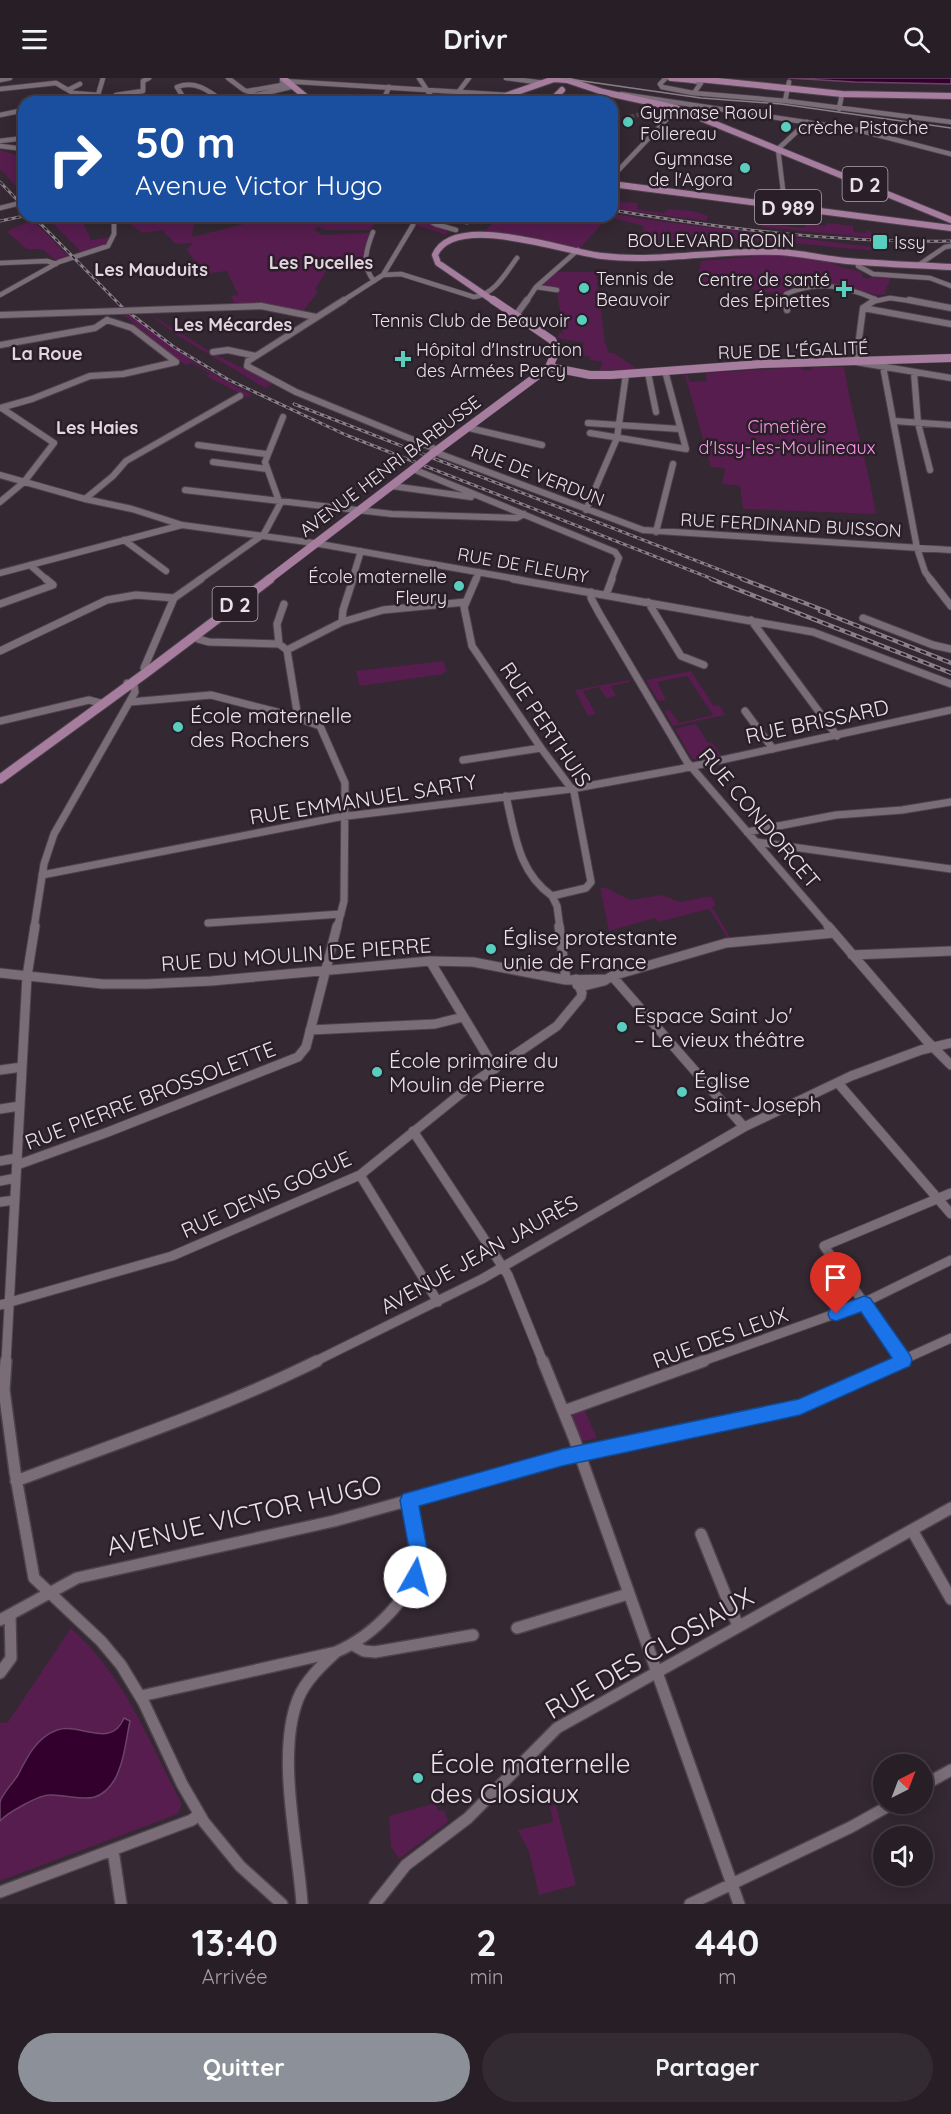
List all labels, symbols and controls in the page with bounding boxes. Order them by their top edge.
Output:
text: Drivr [443,22,508,56]
icon: menu [18,23,51,56]
icon: search [900,23,933,56]
place label: Gymnase Raoul Follereau [640,101,772,145]
marker: Gymnase Raoul Follereau [621,115,635,129]
text: 50 m [135,116,235,169]
place label: crèche Pistache [798,116,928,139]
icon: right [36,120,114,198]
marker: crèche Pistache [779,120,793,134]
place label: Gymnase de l'Agora [648,147,733,191]
marker: Gymnase de l'Agora [738,161,752,175]
road number: D 2 [842,167,888,201]
text: Avenue Victor Hugo [135,168,383,202]
road number: D 989 [755,190,821,224]
street label: BOULEVARD RODIN [627,229,795,252]
place label: Issy [894,231,926,254]
marker: Issy [871,233,889,251]
district label: Les Pucelles [269,251,374,274]
district label: Les Mauduits [94,258,208,281]
place label: Tennis de Beauvoir [596,267,674,311]
place label: Centre de santé des Épinettes [698,268,830,312]
marker: Centre de santé des Épinettes [835,280,853,298]
marker: Tennis de Beauvoir [577,281,591,295]
place label: Tennis Club de Beauvoir [371,309,570,332]
district label: Les Mécardes [174,313,293,336]
marker: Tennis Club de Beauvoir [575,313,589,327]
street label: RUE DE L'ÉGALITÉ [717,336,869,364]
place label: Hôpital d'Instruction des Armées Percy [416,338,582,382]
district label: La Roue [11,342,83,365]
marker: Hôpital d'Instruction des Armées Percy [394,350,412,368]
street label: AVENUE HENRI BARBUSSE [295,390,485,542]
park label: Cimetière d'Issy-les-Moulineaux [699,415,876,459]
district label: Les Haies [56,416,138,439]
street label: RUE DE VERDUN [468,439,608,511]
street label: RUE FERDINAND BUISSON [680,508,902,542]
street label: RUE DE FLEURY [456,542,590,588]
place label: École maternelle Fleury [308,565,447,609]
marker: École maternelle Fleury [452,579,466,593]
road number: D 2 [212,587,258,621]
street label: RUE PERTHUIS [495,657,597,791]
street label: RUE BRISSARD [743,693,891,749]
place label: École maternelle des Rochers [190,702,352,752]
marker: École maternelle des Rochers [171,720,185,734]
street label: RUE CONDORCET [694,743,826,893]
street label: RUE EMMANUEL SARTY [248,768,479,830]
place label: Église protestante unie de France [503,924,677,974]
street label: RUE DU MOULIN DE PIERRE [160,932,432,976]
marker: Église protestante unie de France [484,942,498,956]
place label: Espace Saint Jo' – Le vieux théâtre [634,1002,805,1052]
marker: Espace Saint Jo' – Le vieux théâtre [615,1020,629,1034]
street label: RUE PIERRE BROSSOLETTE [21,1035,279,1155]
place label: École primaire du Moulin de Pierre [389,1047,559,1097]
marker: École primaire du Moulin de Pierre [370,1065,384,1079]
place label: Église Saint-Joseph [694,1067,822,1117]
marker: Église Saint-Joseph [675,1085,689,1099]
street label: RUE DENIS GOGUE [177,1145,355,1243]
street label: AVENUE JEAN JAURÈS [376,1189,582,1319]
pin [810,1252,861,1314]
icon: arrive [819,1261,852,1294]
street label: RUE DES LEUX [649,1300,791,1373]
street label: AVENUE VICTOR HUGO [103,1467,385,1563]
position arrow [383,1545,447,1609]
street label: RUE DES CLOSIAUX [539,1580,759,1726]
place label: École maternelle des Closiaux [430,1747,630,1810]
north arrow [873,1754,933,1814]
map controls [873,1754,933,1886]
marker: École maternelle des Closiaux [411,1771,425,1785]
button: sound [873,1826,933,1886]
text: 13:40 [192,1920,278,1965]
text: 2 [476,1920,497,1965]
text: 440 [695,1920,759,1965]
text: Arrivée [202,1964,268,1989]
text: min [469,1964,504,1989]
text: m [718,1964,736,1989]
button: Quitter [18,2033,470,2102]
button: Partager [482,2033,933,2102]

